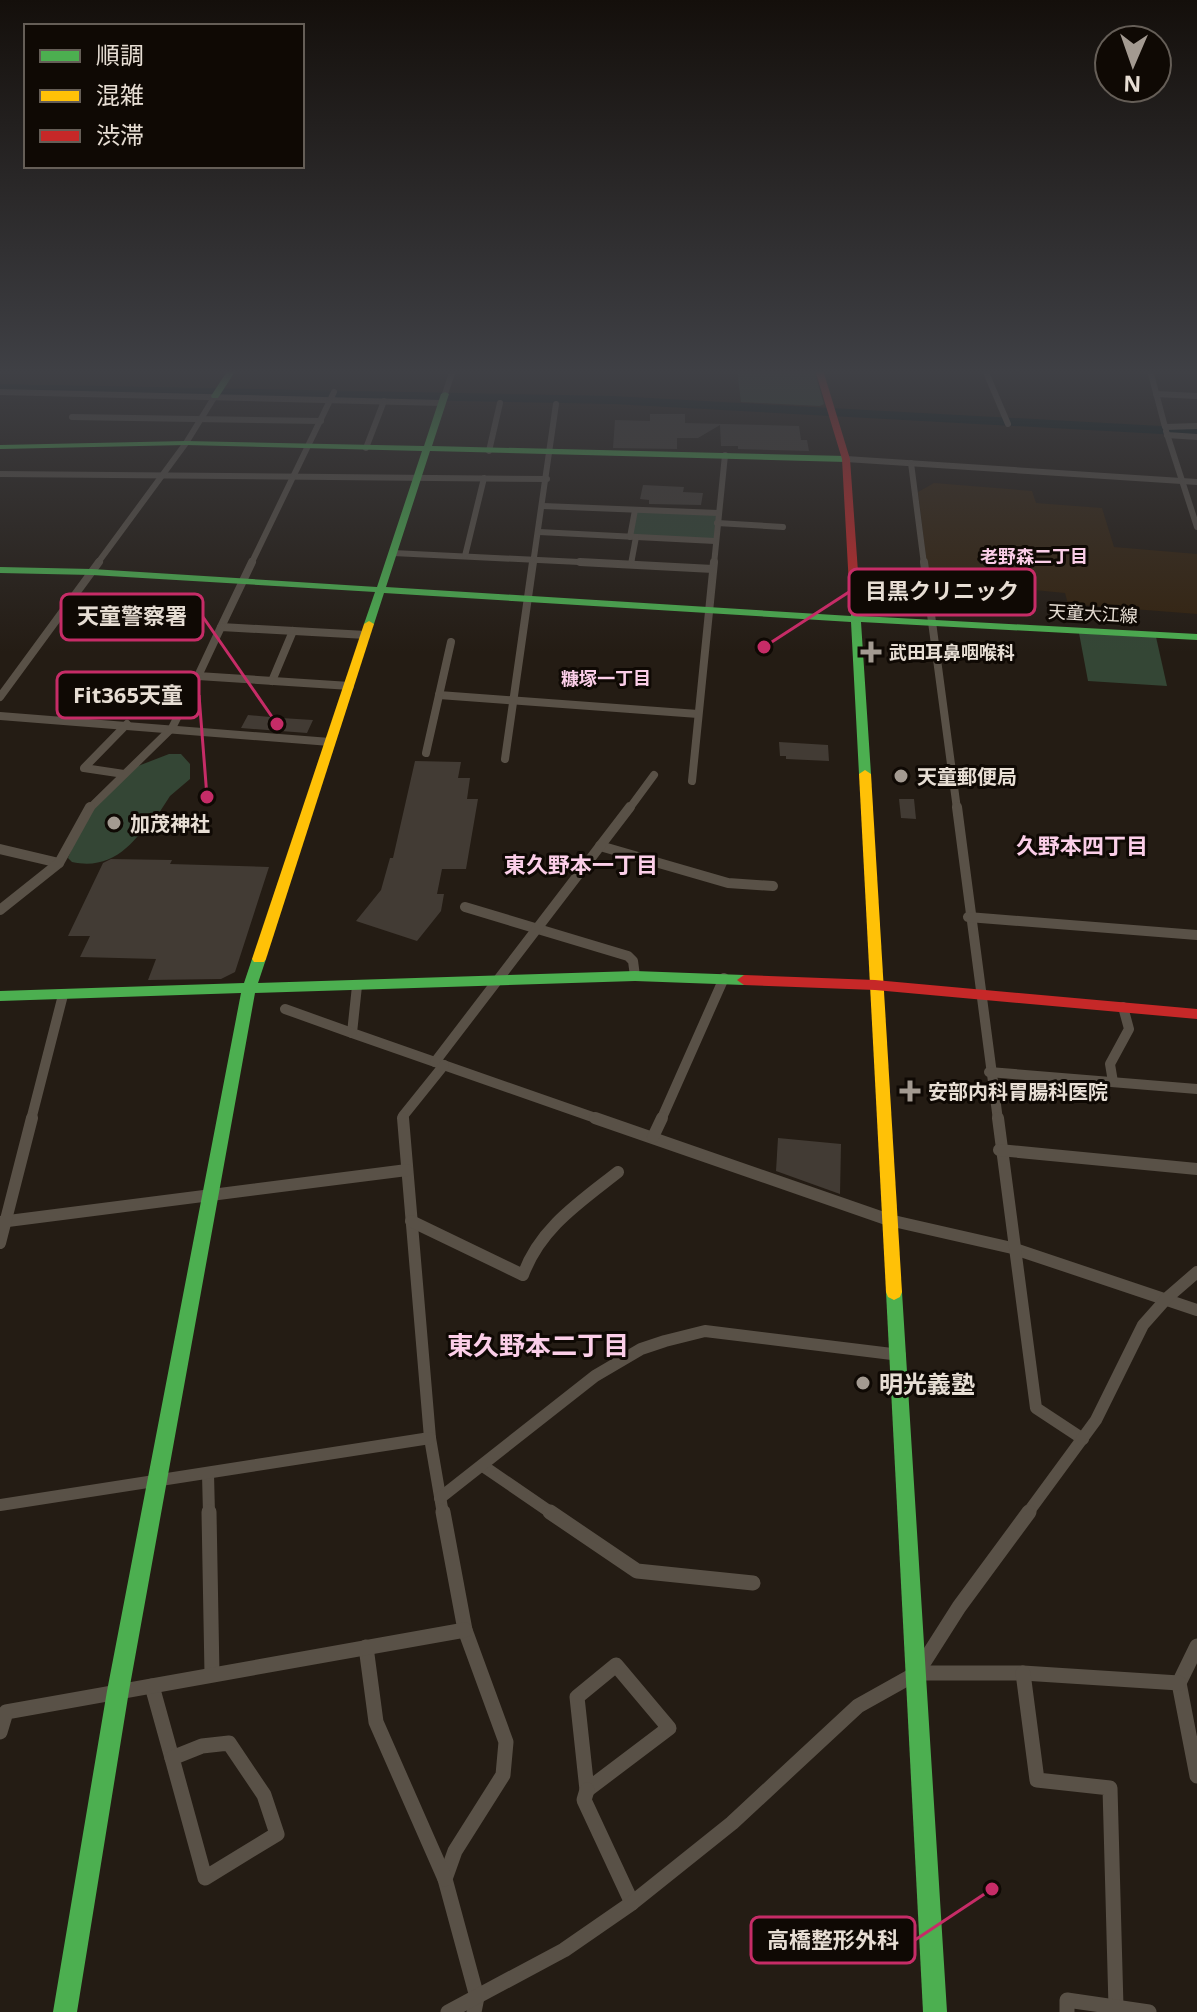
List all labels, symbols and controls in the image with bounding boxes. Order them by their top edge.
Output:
legend [24,24,304,168]
north arrow [1093,24,1173,104]
text: 順調 [96,38,144,71]
text: N [1123,70,1142,100]
text: 混雑 [96,78,144,111]
text: 渋滞 [96,118,144,151]
district label: 老野森二丁目 [980,544,1088,568]
callout: 目黒クリニック [849,569,1035,615]
text: 目黒クリニック [865,575,1019,605]
callout: 天童警察署 [61,594,203,640]
street label: 天童大江線 [1047,599,1139,627]
text: 天童警察署 [77,600,187,630]
place label: 武田耳鼻咽喉科 [889,640,1015,664]
marker: 武田耳鼻咽喉科 [860,641,882,663]
district label: 糠塚一丁目 [561,666,651,690]
callout: Fit365天童 [57,672,199,718]
text: Fit365天童 [73,679,183,709]
place label: 天童郵便局 [917,763,1017,790]
marker: 天童郵便局 [892,767,910,785]
place label: 加茂神社 [130,810,210,837]
marker: 加茂神社 [105,814,123,832]
district label: 久野本四丁目 [1016,830,1148,860]
district label: 東久野本一丁目 [504,849,658,879]
place label: 安部内科胃腸科医院 [928,1078,1108,1105]
marker: 安部内科胃腸科医院 [899,1080,921,1102]
district label: 東久野本二丁目 [447,1327,629,1363]
place label: 明光義塾 [879,1367,975,1400]
marker: 明光義塾 [854,1374,872,1392]
callout: 高橋整形外科 [751,1917,915,1963]
text: 高橋整形外科 [767,1924,899,1954]

